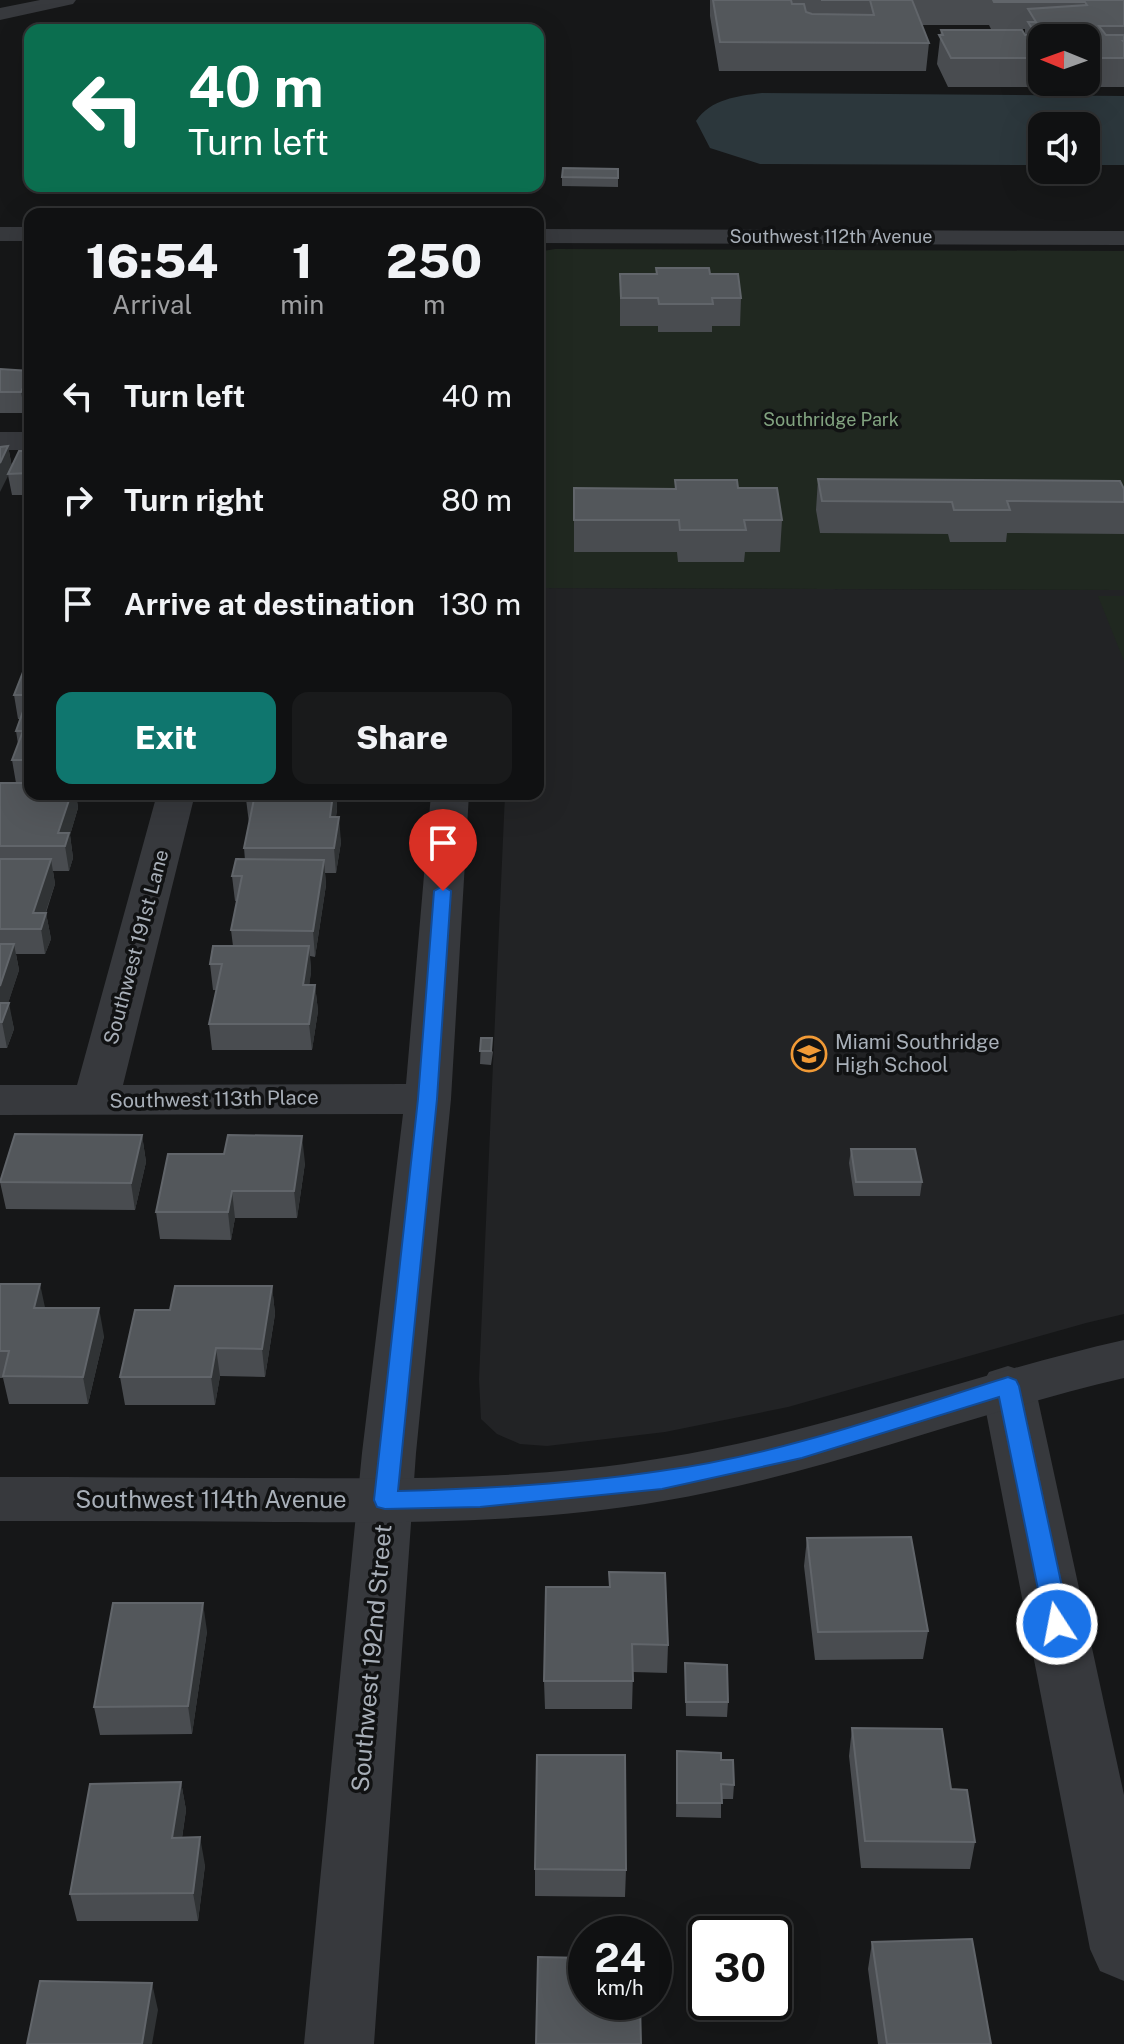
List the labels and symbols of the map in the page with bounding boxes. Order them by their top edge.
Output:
north arrow [1028,24,1100,96]
street label: Southwest 112th Avenue [730,226,932,247]
park label: Southridge Park [763,409,899,430]
pin [409,809,477,891]
street label: Southwest 191st Lane [98,847,174,1047]
place label: Miami Southridge High School [835,1030,1000,1077]
school or university icon: Miami Southridge High School [790,1035,828,1073]
street label: Southwest 113th Place [109,1085,319,1113]
street label: Southwest 114th Avenue [75,1485,347,1513]
street label: Southwest 192nd Street [345,1523,397,1793]
position arrow [1015,1582,1099,1666]
speed limit sign: 30 [688,1916,792,2020]

